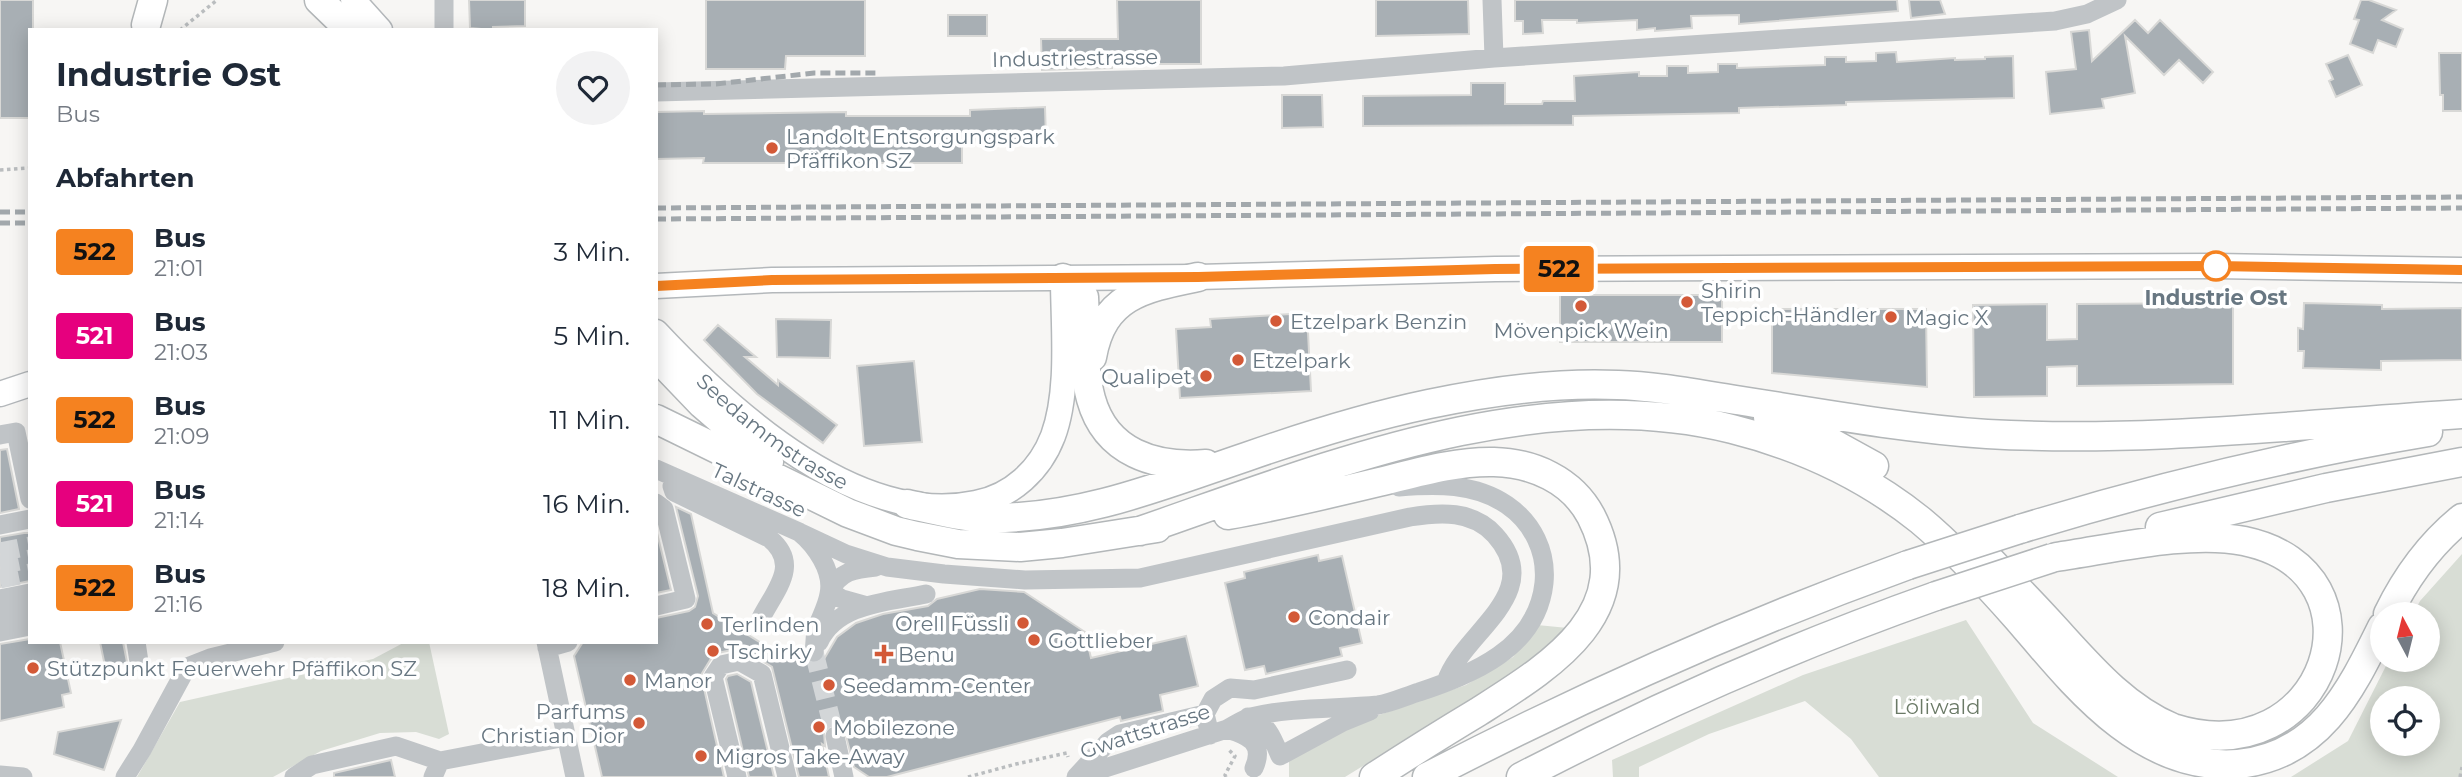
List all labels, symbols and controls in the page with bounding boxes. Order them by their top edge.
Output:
street label: Industriestrasse [992,44,1158,72]
button: heart [556,51,630,125]
text: Industrie Ost [56,54,281,94]
text: Bus [56,100,100,128]
place label: Landolt Entsorgungspark Pfäffikon SZ [786,124,1055,173]
marker: Landolt Entsorgungspark Pfäffikon SZ [764,140,780,156]
text: Abfahrten [56,162,195,194]
text: Bus [154,222,206,254]
text: 3 Min. [554,236,630,268]
text: 522 [73,237,116,266]
line badge: 522 [1519,246,1599,292]
marker: Industrie Ost [2201,251,2231,281]
text: 21:01 [154,254,204,282]
text: 522 [1538,254,1580,283]
place label: Shirin Teppich-Händler [1701,278,1877,327]
place label: Industrie Ost [2144,285,2288,310]
marker: Shirin Teppich-Händler [1679,294,1695,310]
marker: Mövenpick Wein [1573,298,1589,314]
place label: Magic X [1905,305,1989,330]
text: Bus [154,306,206,338]
place label: Etzelpark Benzin [1290,309,1467,334]
marker: Magic X [1883,309,1899,325]
marker: Etzelpark Benzin [1268,313,1284,329]
place label: Mövenpick Wein [1493,318,1669,343]
text: 5 Min. [554,320,630,352]
text: 521 [76,321,113,350]
text: 21:03 [154,338,208,366]
place label: Etzelpark [1252,348,1351,373]
marker: Etzelpark [1230,352,1246,368]
place label: Qualipet [1101,364,1192,389]
street label: Seedammstrasse [692,368,852,494]
marker: Qualipet [1198,368,1214,384]
text: Bus [154,390,206,422]
text: 11 Min. [550,404,630,436]
text: 522 [73,405,116,434]
text: 21:09 [154,422,209,450]
street label: Talstrasse [708,457,810,523]
text: Bus [154,474,206,506]
text: 16 Min. [543,488,630,520]
text: 521 [76,489,113,518]
text: 21:14 [154,506,204,534]
text: Bus [154,558,206,590]
text: 18 Min. [542,572,630,604]
text: 522 [73,573,116,602]
text: 21:16 [154,590,203,618]
north arrow [2370,602,2440,672]
map controls [2370,602,2440,756]
place label: Condair [1308,605,1390,630]
marker: Condair [1286,609,1302,625]
place label: Orell Füssli [895,611,1009,636]
place label: Terlinden [721,612,819,637]
marker: Orell Füssli [1015,615,1031,631]
marker: Terlinden [699,616,715,632]
place label: Gottlieber [1048,628,1154,653]
marker: Gottlieber [1026,632,1042,648]
place label: Tschirky [727,639,812,664]
place label: Benu [898,642,955,667]
marker: Tschirky [705,643,721,659]
marker: Benu [876,646,892,662]
place label: Stützpunkt Feuerwehr Pfäffikon SZ [47,656,417,681]
marker: Stützpunkt Feuerwehr Pfäffikon SZ [25,660,41,676]
place label: Manor [644,668,712,693]
marker: Manor [622,672,638,688]
place label: Seedamm-Center [843,673,1031,698]
marker: Seedamm-Center [821,677,837,693]
button: locate [2370,686,2440,756]
park label: Löliwald [1894,694,1981,719]
street label: Gwattstrasse [1077,698,1213,764]
place label: Parfums Christian Dior [481,699,625,748]
marker: Parfums Christian Dior [631,715,647,731]
place label: Mobilezone [833,715,955,740]
marker: Mobilezone [811,719,827,735]
place label: Migros Take-Away [715,744,905,769]
marker: Migros Take-Away [693,748,709,764]

